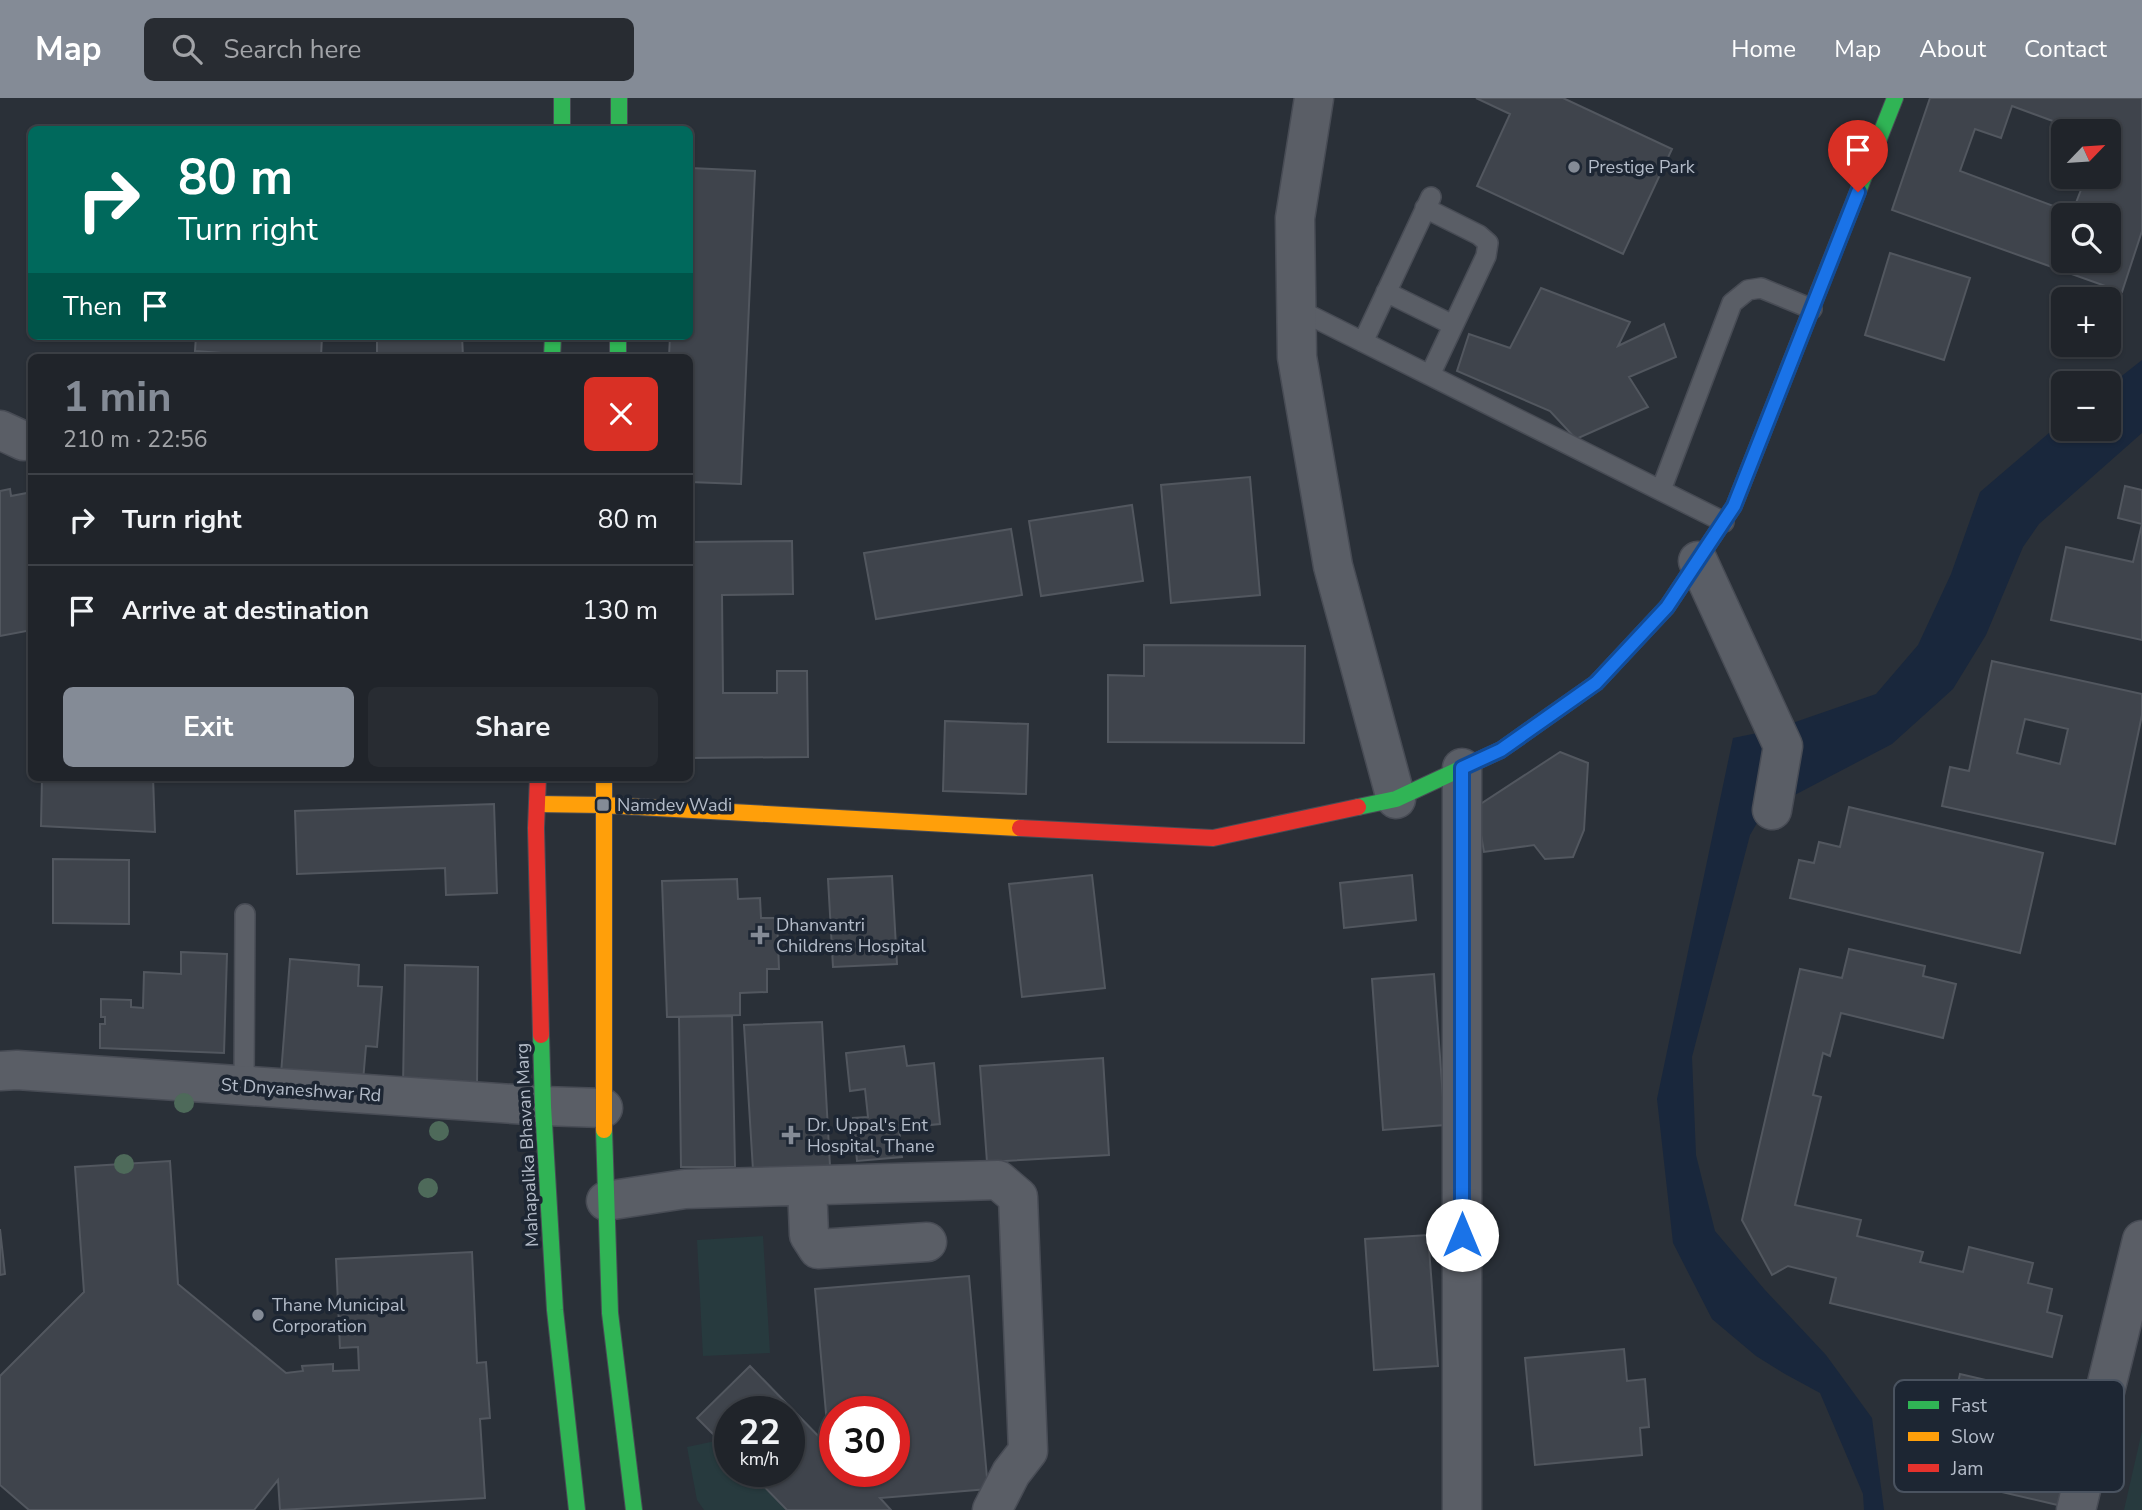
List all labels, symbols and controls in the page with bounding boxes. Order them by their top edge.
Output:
search box [144,18,634,81]
text: Map [35,27,102,72]
icon: search [168,30,206,68]
text: Search here [224,32,361,67]
text: Home [1731,33,1796,65]
text: Map [1834,33,1881,65]
text: About [1919,33,1986,65]
text: Contact [2024,33,2107,65]
north arrow [2051,119,2121,189]
map controls [2051,119,2121,441]
pin [1828,120,1888,192]
icon: arrive [1839,131,1877,169]
text: 80 m [178,144,293,211]
icon: right [63,154,154,245]
place label: Prestige Park [1588,155,1696,179]
marker: Prestige Park [1566,159,1582,175]
button: search [2051,203,2121,273]
text: Turn right [178,208,318,251]
icon: arrive [136,287,174,325]
button: + [2051,287,2121,357]
text: Then [63,289,122,324]
text: 1 min [63,369,172,426]
button: − [2051,371,2121,441]
button: close [584,377,658,451]
text: 210 m · 22:56 [63,424,208,455]
icon: right [63,501,101,539]
text: Turn right [122,502,241,537]
text: 80 m [598,502,658,537]
icon: arrive [63,592,101,630]
text: Arrive at destination [122,593,369,628]
text: 130 m [582,593,658,628]
button: Exit [63,687,354,767]
button: Share [368,687,658,767]
place label: Namdev Wadi [617,793,732,817]
marker: Namdev Wadi [595,797,611,813]
place label: Dhanvantri Childrens Hospital [776,913,927,958]
marker: Dhanvantri Childrens Hospital [750,925,770,945]
street label: Mahapalika Bhavan Marg [510,1042,544,1248]
street label: St Dnyaneshwar Rd [220,1072,382,1108]
place label: Dr. Uppal's Ent Hospital, Thane [807,1113,935,1158]
marker: Dr. Uppal's Ent Hospital, Thane [781,1125,801,1145]
position arrow [1425,1198,1499,1272]
place label: Thane Municipal Corporation [272,1293,405,1338]
marker: Thane Municipal Corporation [250,1307,266,1323]
legend [1894,1380,2124,1492]
text: Fast [1951,1393,1987,1419]
speed limit sign: 30 [819,1396,910,1487]
text: 22 [738,1409,781,1456]
text: Slow [1951,1424,1995,1450]
text: km/h [740,1447,779,1471]
text: Jam [1950,1456,1984,1482]

